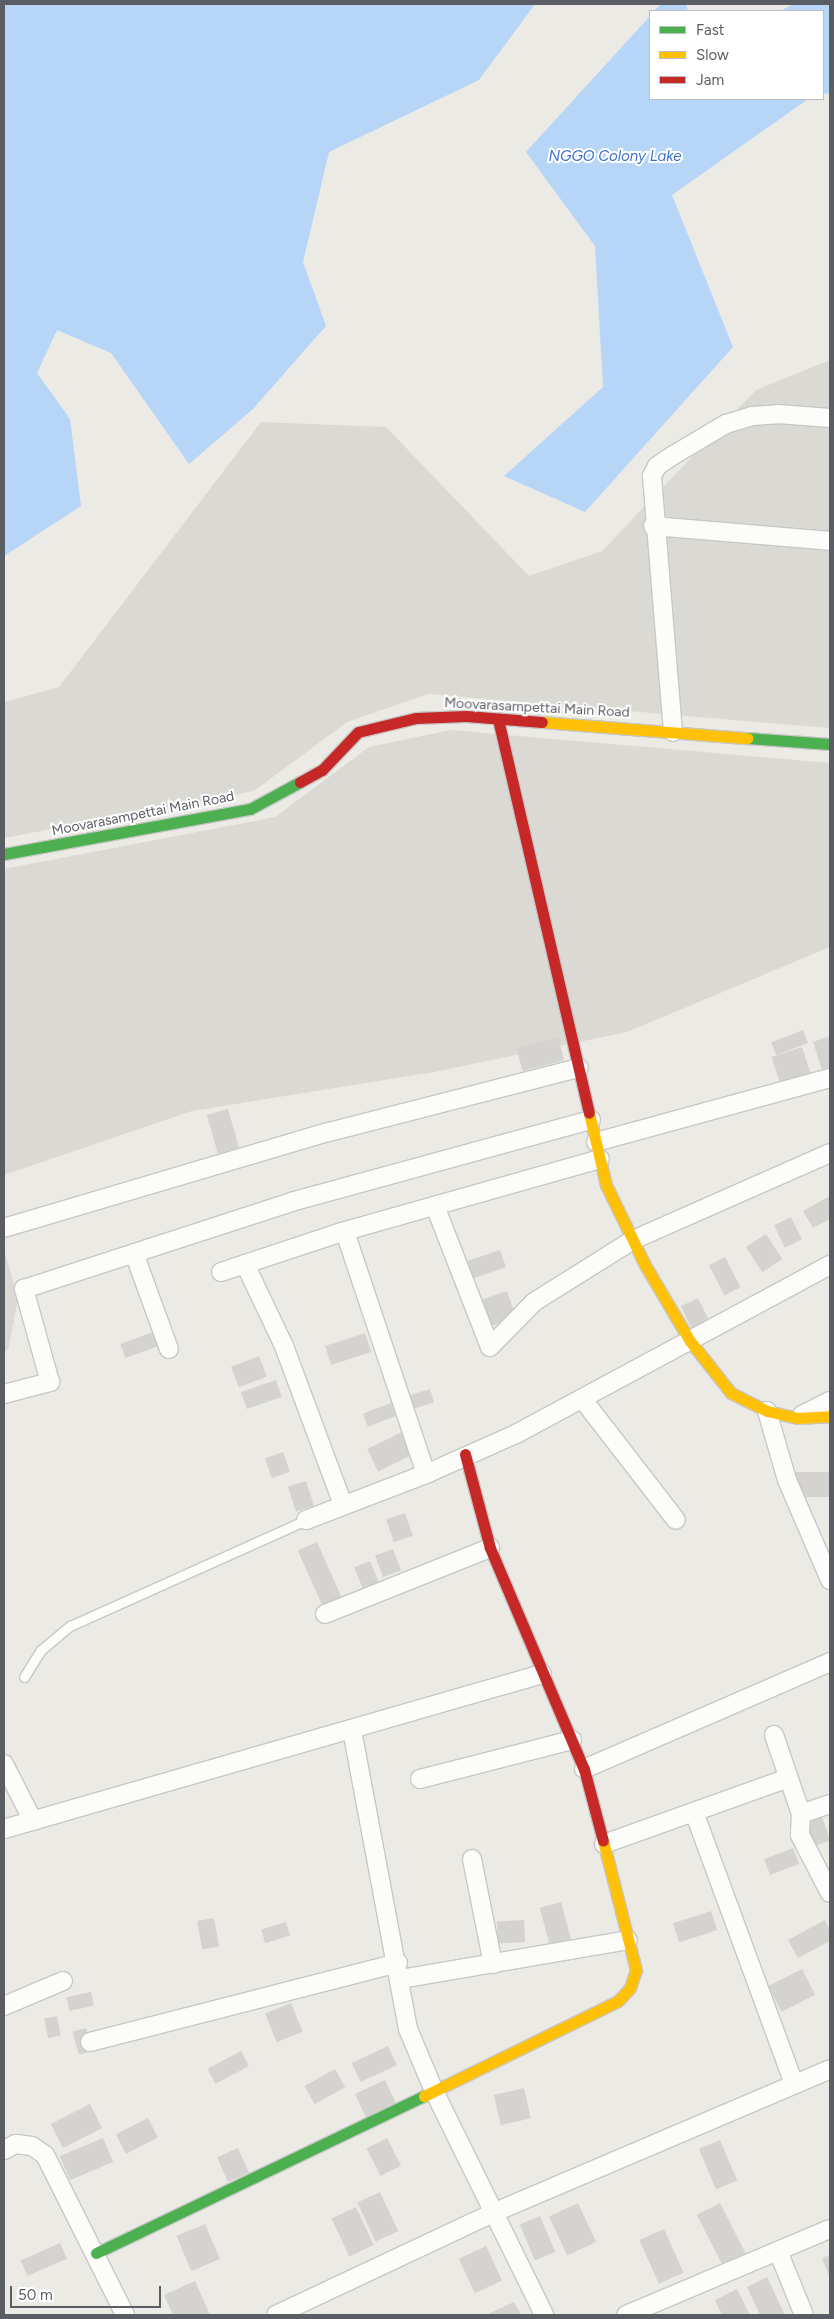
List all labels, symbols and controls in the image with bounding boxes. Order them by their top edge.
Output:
legend [649,10,824,100]
text: Fast [696,21,724,39]
text: Slow [696,46,729,64]
text: Jam [696,71,724,89]
water label: NGGO Colony Lake [548,148,682,166]
street label: Moovarasampettai Main Road [444,695,630,721]
street label: Moovarasampettai Main Road [50,788,236,840]
scale bar [12,2276,164,2308]
text: 50 m [18,2286,53,2304]

